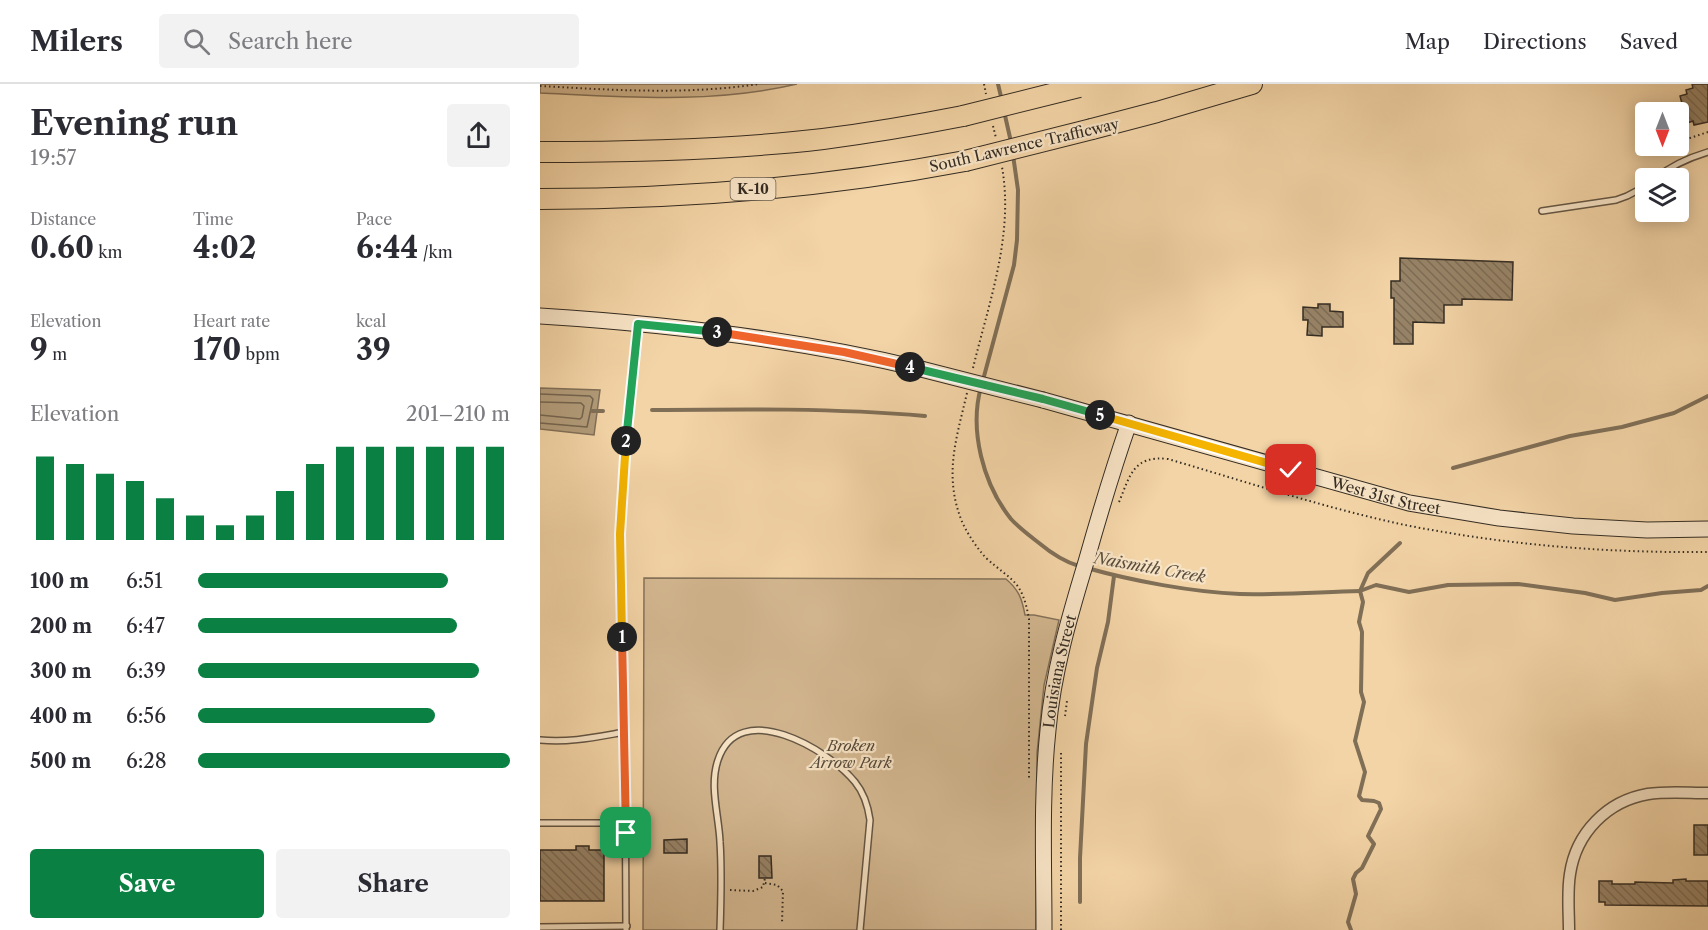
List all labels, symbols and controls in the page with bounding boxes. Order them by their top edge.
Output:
search box [159,14,579,68]
text: Milers [30,24,123,58]
icon: search [180,25,213,58]
text: Search here [228,28,353,55]
text: Map [1405,29,1450,54]
text: Directions [1483,29,1587,54]
text: Saved [1620,29,1678,54]
north arrow [1635,102,1689,156]
map controls [1635,102,1689,222]
text: Evening run [30,103,238,144]
button: share [447,104,510,167]
street label: South Lawrence Trafficway [927,114,1121,176]
text: 19:57 [30,146,76,170]
button: layers [1635,168,1689,222]
road number: K-10 [730,178,776,200]
text: Distance [30,209,96,229]
text: Time [193,209,233,229]
text: Pace [356,209,392,229]
text: 0.60 [30,229,94,266]
text: 4:02 [193,229,257,266]
text: 6:44 [356,229,418,266]
text: km [94,242,123,262]
text: /km [418,242,453,262]
text: Elevation [30,311,101,331]
text: Heart rate [193,311,270,331]
text: kcal [356,311,386,331]
pin: 3 [702,317,732,347]
text: 3 [712,322,722,342]
text: 9 [30,331,48,368]
text: 170 [193,331,241,368]
text: 39 [356,331,391,368]
text: m [48,344,67,364]
text: bpm [241,344,280,364]
pin: 4 [895,352,925,382]
text: 4 [905,357,915,377]
pin: 5 [1085,400,1115,430]
text: Elevation [30,402,119,426]
text: 201–210 m [406,402,510,426]
text: 5 [1096,405,1104,425]
pin: 2 [611,426,641,456]
text: 2 [621,431,631,451]
pin [1265,444,1316,495]
icon: check [1274,453,1307,486]
street label: West 31st Street [1328,472,1443,518]
water label: Naismith Creek [1091,547,1208,587]
text: 100 m [30,569,89,593]
text: 6:51 [126,569,163,593]
street label: Louisiana Street [1039,612,1080,729]
text: 200 m [30,614,92,638]
text: 6:47 [126,614,165,638]
pin: 1 [607,622,637,652]
text: 1 [618,627,626,647]
text: 300 m [30,659,92,683]
text: 6:39 [126,659,166,683]
text: 400 m [30,704,92,728]
text: 6:56 [126,704,166,728]
park label: Broken Arrow Park [808,736,892,772]
text: 500 m [30,749,91,773]
text: 6:28 [126,749,167,773]
pin [600,807,651,858]
icon: arrive [609,816,642,849]
button: Save [30,849,264,918]
button: Share [276,849,510,918]

